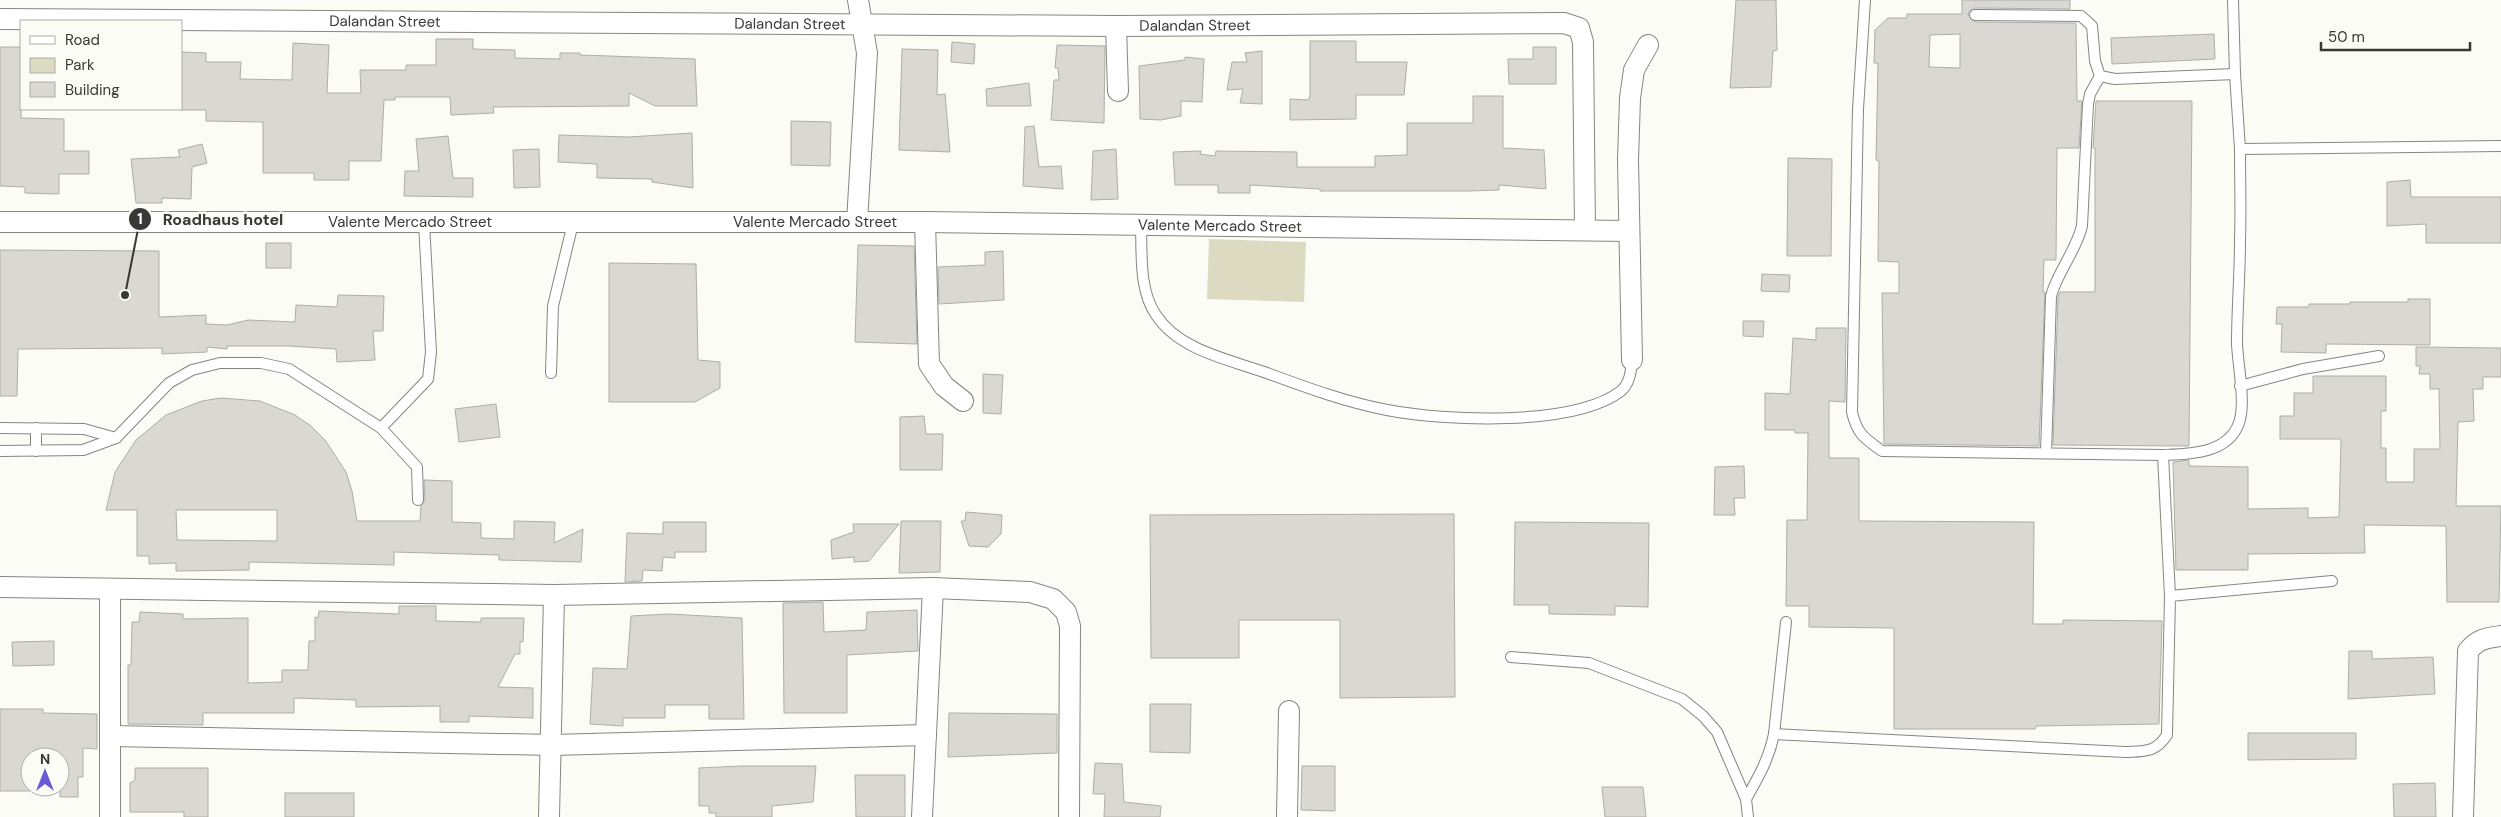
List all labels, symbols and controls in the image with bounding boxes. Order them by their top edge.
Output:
street label: Dalandan Street [329,11,441,32]
street label: Dalandan Street [734,14,846,34]
street label: Dalandan Street [1139,15,1251,36]
legend [20,20,182,110]
scale bar [2321,20,2470,52]
text: 50 m [2328,27,2365,47]
text: Road [65,30,100,50]
text: Park [65,55,95,75]
text: Building [65,80,120,100]
callout: Roadhaus hotel [127,204,293,235]
text: 1 [137,209,143,229]
text: Roadhaus hotel [163,209,283,230]
street label: Valente Mercado Street [328,212,492,232]
street label: Valente Mercado Street [733,212,897,232]
street label: Valente Mercado Street [1138,215,1302,237]
north arrow [20,747,70,797]
text: N [40,750,50,768]

